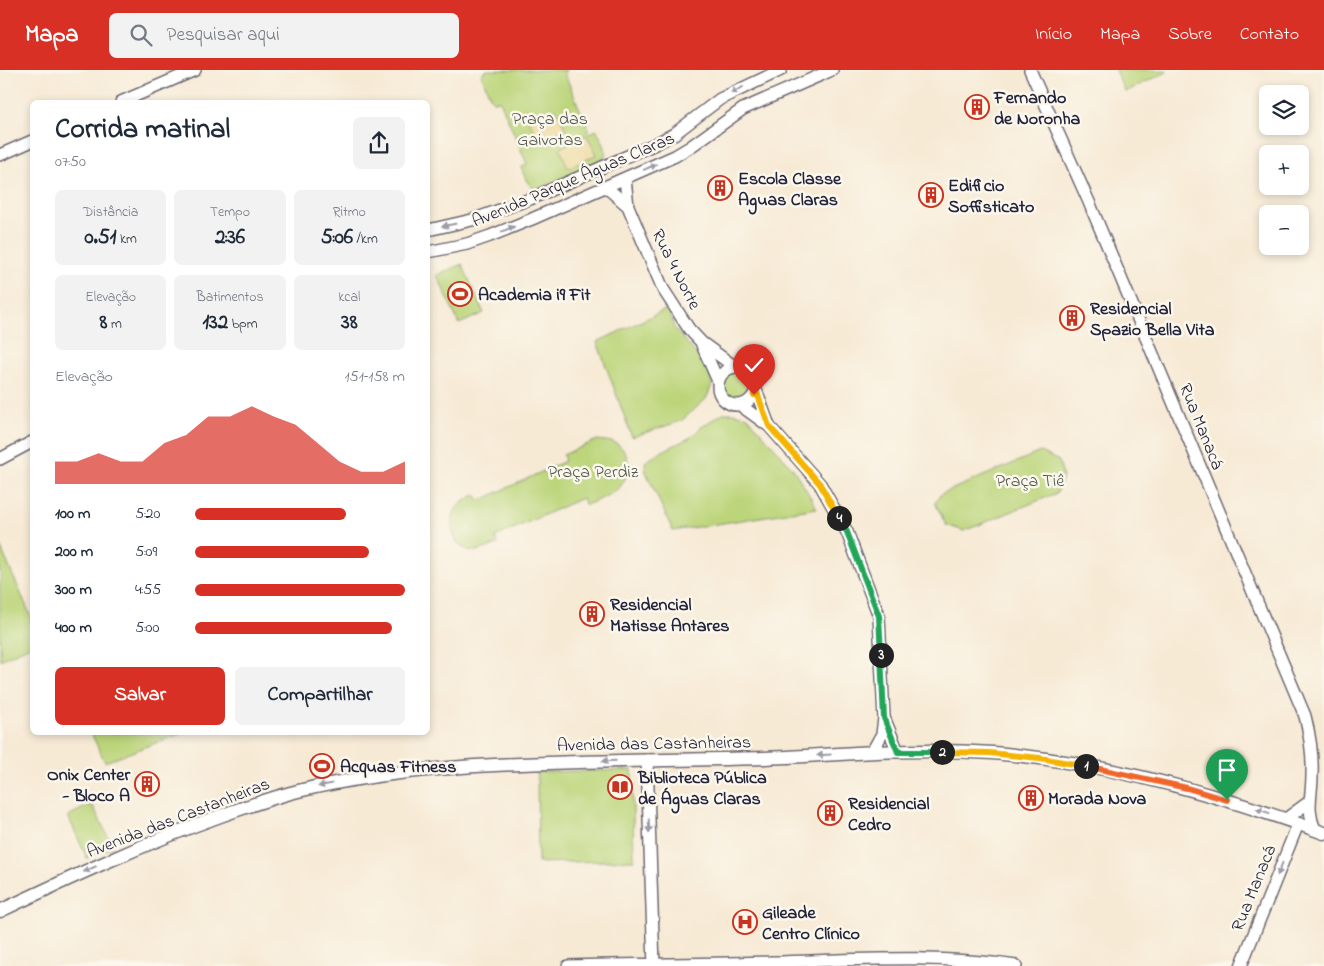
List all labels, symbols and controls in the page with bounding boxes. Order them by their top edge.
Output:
search box [109,13,459,58]
text: Mapa [25,18,79,53]
icon: search [127,21,155,49]
text: Pesquisar aqui [167,22,280,49]
text: Início [1035,22,1072,48]
text: Mapa [1100,22,1140,48]
text: Sobre [1168,22,1212,48]
text: Contato [1240,22,1299,48]
map controls [1259,85,1309,255]
button: layers [1259,85,1309,135]
one-way arrow [730,86,744,94]
place label: Fernando de Noronha [993,86,1081,133]
building icon: Fernando de Noronha [964,94,990,120]
park label: Praça das Gaivotas [512,107,588,154]
text: Corrida matinal [55,110,230,151]
button: share [353,117,405,169]
street label: Avenida Parque Águas Claras [468,126,680,236]
button: + [1259,145,1309,195]
text: 07:50 [55,150,86,174]
one-way arrow [643,163,657,171]
place label: Escola Classe Aguas Claras [738,167,842,215]
place label: Edificio Soffisticato [948,174,1034,221]
building icon: Escola Classe Aguas Claras [707,175,733,201]
building icon: Edificio Soffisticato [918,182,944,208]
text: Distância [83,202,138,223]
text: Tempo [210,202,250,223]
text: Ritmo [333,202,366,223]
button: − [1259,205,1309,255]
one-way arrow [441,221,456,229]
text: 0.51 [84,223,116,253]
text: 2:36 [215,223,245,253]
text: 5:06 [321,223,353,253]
one-way arrow [501,225,516,233]
street label: Rua 4 Norte [644,225,707,316]
text: km [116,229,137,250]
text: /km [353,229,378,250]
sports icon: Academia i9 Fit [447,281,473,307]
place label: Academia i9 Fit [478,283,591,309]
text: Elevação [85,287,136,308]
text: Batimentos [196,287,264,308]
text: kcal [338,287,360,308]
place label: Residencial Spazio Bella Vita [1090,297,1215,344]
building icon: Residencial Spazio Bella Vita [1059,305,1085,331]
text: 8 [100,308,107,338]
text: 132 [202,308,228,338]
text: 38 [341,308,358,338]
text: m [107,314,122,335]
text: bpm [228,314,258,335]
pin [733,344,775,395]
icon: check [740,351,768,379]
text: Elevação [55,365,113,389]
text: 151–158 m [344,365,405,389]
street label: Rua Manacá [1171,380,1229,474]
park label: Praça Perdiz [548,460,639,486]
park label: Praça Tiê [996,469,1065,495]
text: 100 m [55,502,90,526]
text: 5:20 [135,502,160,526]
pin: 4 [826,506,852,530]
text: 4 [837,508,842,529]
text: 200 m [55,540,93,564]
text: 5:09 [135,540,157,564]
text: 300 m [55,578,92,602]
text: 4:55 [135,578,161,602]
place label: Residencial Matisse Antares [610,593,729,640]
building icon: Residencial Matisse Antares [579,601,605,627]
text: 400 m [55,616,92,640]
text: 5:00 [135,616,159,640]
pin: 3 [868,642,894,668]
text: 3 [879,645,884,666]
button: Salvar [55,667,225,725]
button: Compartilhar [235,667,405,725]
street label: Avenida das Castanheiras [557,730,751,760]
pin: 2 [930,740,954,764]
text: 2 [939,742,946,763]
pin [1206,749,1248,800]
one-way arrow [815,751,831,759]
sports icon: Acquas Fitness [309,753,335,779]
pin: 1 [1074,754,1098,778]
place label: Acquas Fitness [340,755,456,781]
text: 1 [1084,756,1089,777]
icon: arrive [1213,756,1241,784]
one-way arrow [601,757,617,765]
place label: Onix Center - Bloco A [47,763,130,810]
place label: Biblioteca Pública de Águas Claras [637,766,767,814]
building icon: Onix Center - Bloco A [134,771,160,797]
street label: Avenida das Castanheiras [83,772,274,866]
library icon: Biblioteca Pública de Águas Claras [607,774,633,800]
one-way arrow [318,781,333,789]
building icon: Morada Nova [1018,785,1044,811]
place label: Morada Nova [1048,787,1146,813]
place label: Residencial Cedro [848,792,929,839]
building icon: Residencial Cedro [817,800,843,826]
one-way arrow [1256,807,1271,815]
one-way arrow [645,819,653,835]
street label: Rua Manacá [1226,842,1284,936]
one-way arrow [1276,862,1284,877]
one-way arrow [83,866,97,874]
place label: Gileade Centro Clínico [762,901,860,948]
hospital icon: Gileade Centro Clínico [732,909,758,935]

